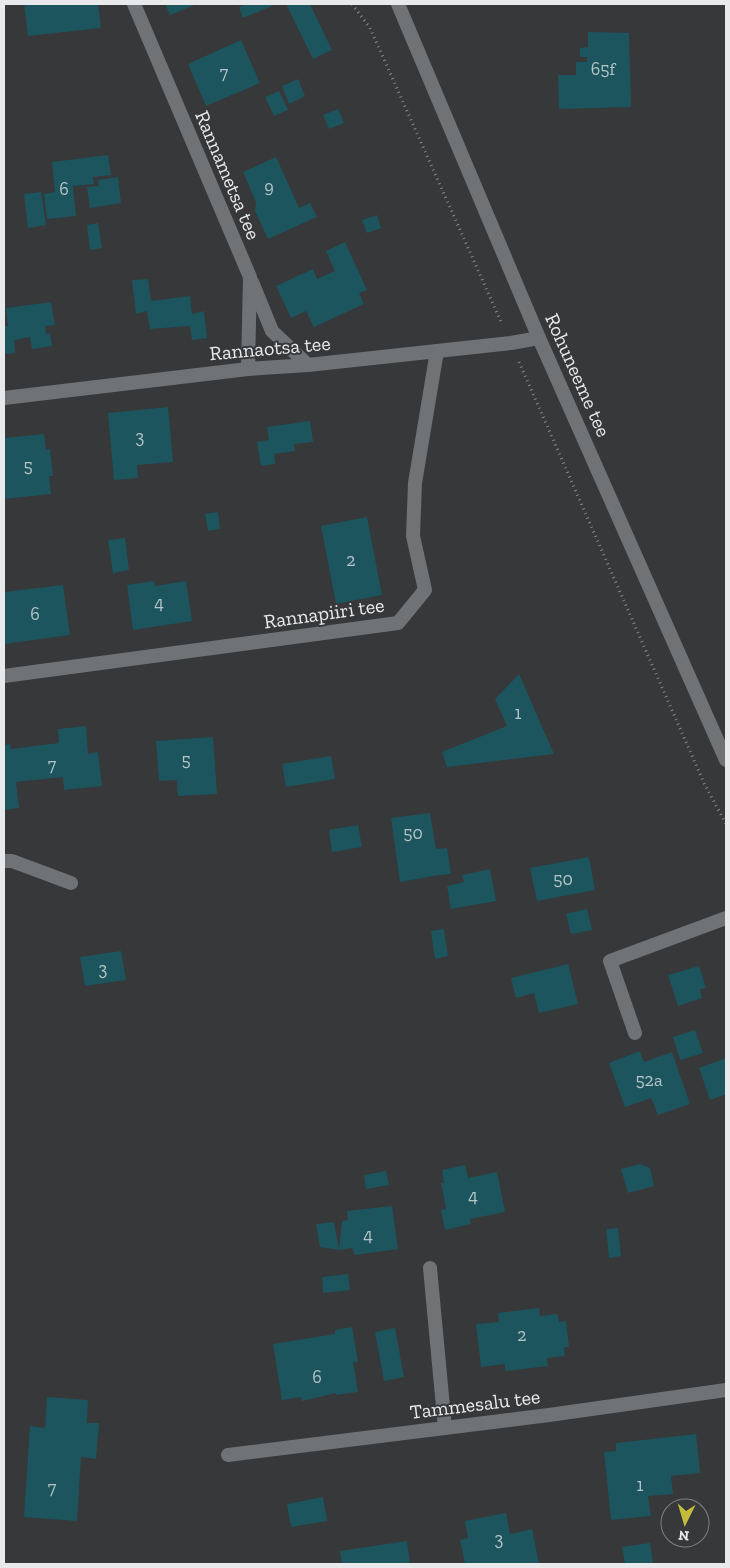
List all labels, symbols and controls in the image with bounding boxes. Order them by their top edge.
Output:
house number: 65f [591,58,617,80]
house number: 7 [220,62,229,84]
street label: Rannametsa tee [190,107,266,243]
house number: 9 [264,176,274,198]
house number: 6 [59,178,69,200]
street label: Rohuneeme tee [540,310,616,440]
street label: Rannaotsa tee [208,331,332,365]
house number: 3 [136,426,145,448]
house number: 5 [23,455,33,477]
house number: 2 [346,549,356,571]
house number: 4 [154,592,164,614]
street label: Rannapiiri tee [262,593,386,633]
house number: 6 [30,603,40,625]
house number: 1 [515,702,522,724]
house number: 5 [181,749,191,771]
house number: 7 [48,754,57,776]
house number: 50 [403,822,423,844]
house number: 50 [553,868,573,890]
house number: 3 [99,958,108,980]
house number: 52a [635,1069,663,1091]
house number: 4 [468,1185,478,1207]
house number: 4 [363,1224,373,1246]
house number: 2 [517,1324,527,1346]
house number: 6 [312,1366,322,1388]
street label: Tammesalu tee [408,1384,542,1424]
house number: 1 [637,1474,644,1496]
house number: 7 [48,1477,57,1499]
north arrow [660,1498,710,1548]
text: N [678,1526,690,1544]
house number: 3 [495,1528,504,1550]

